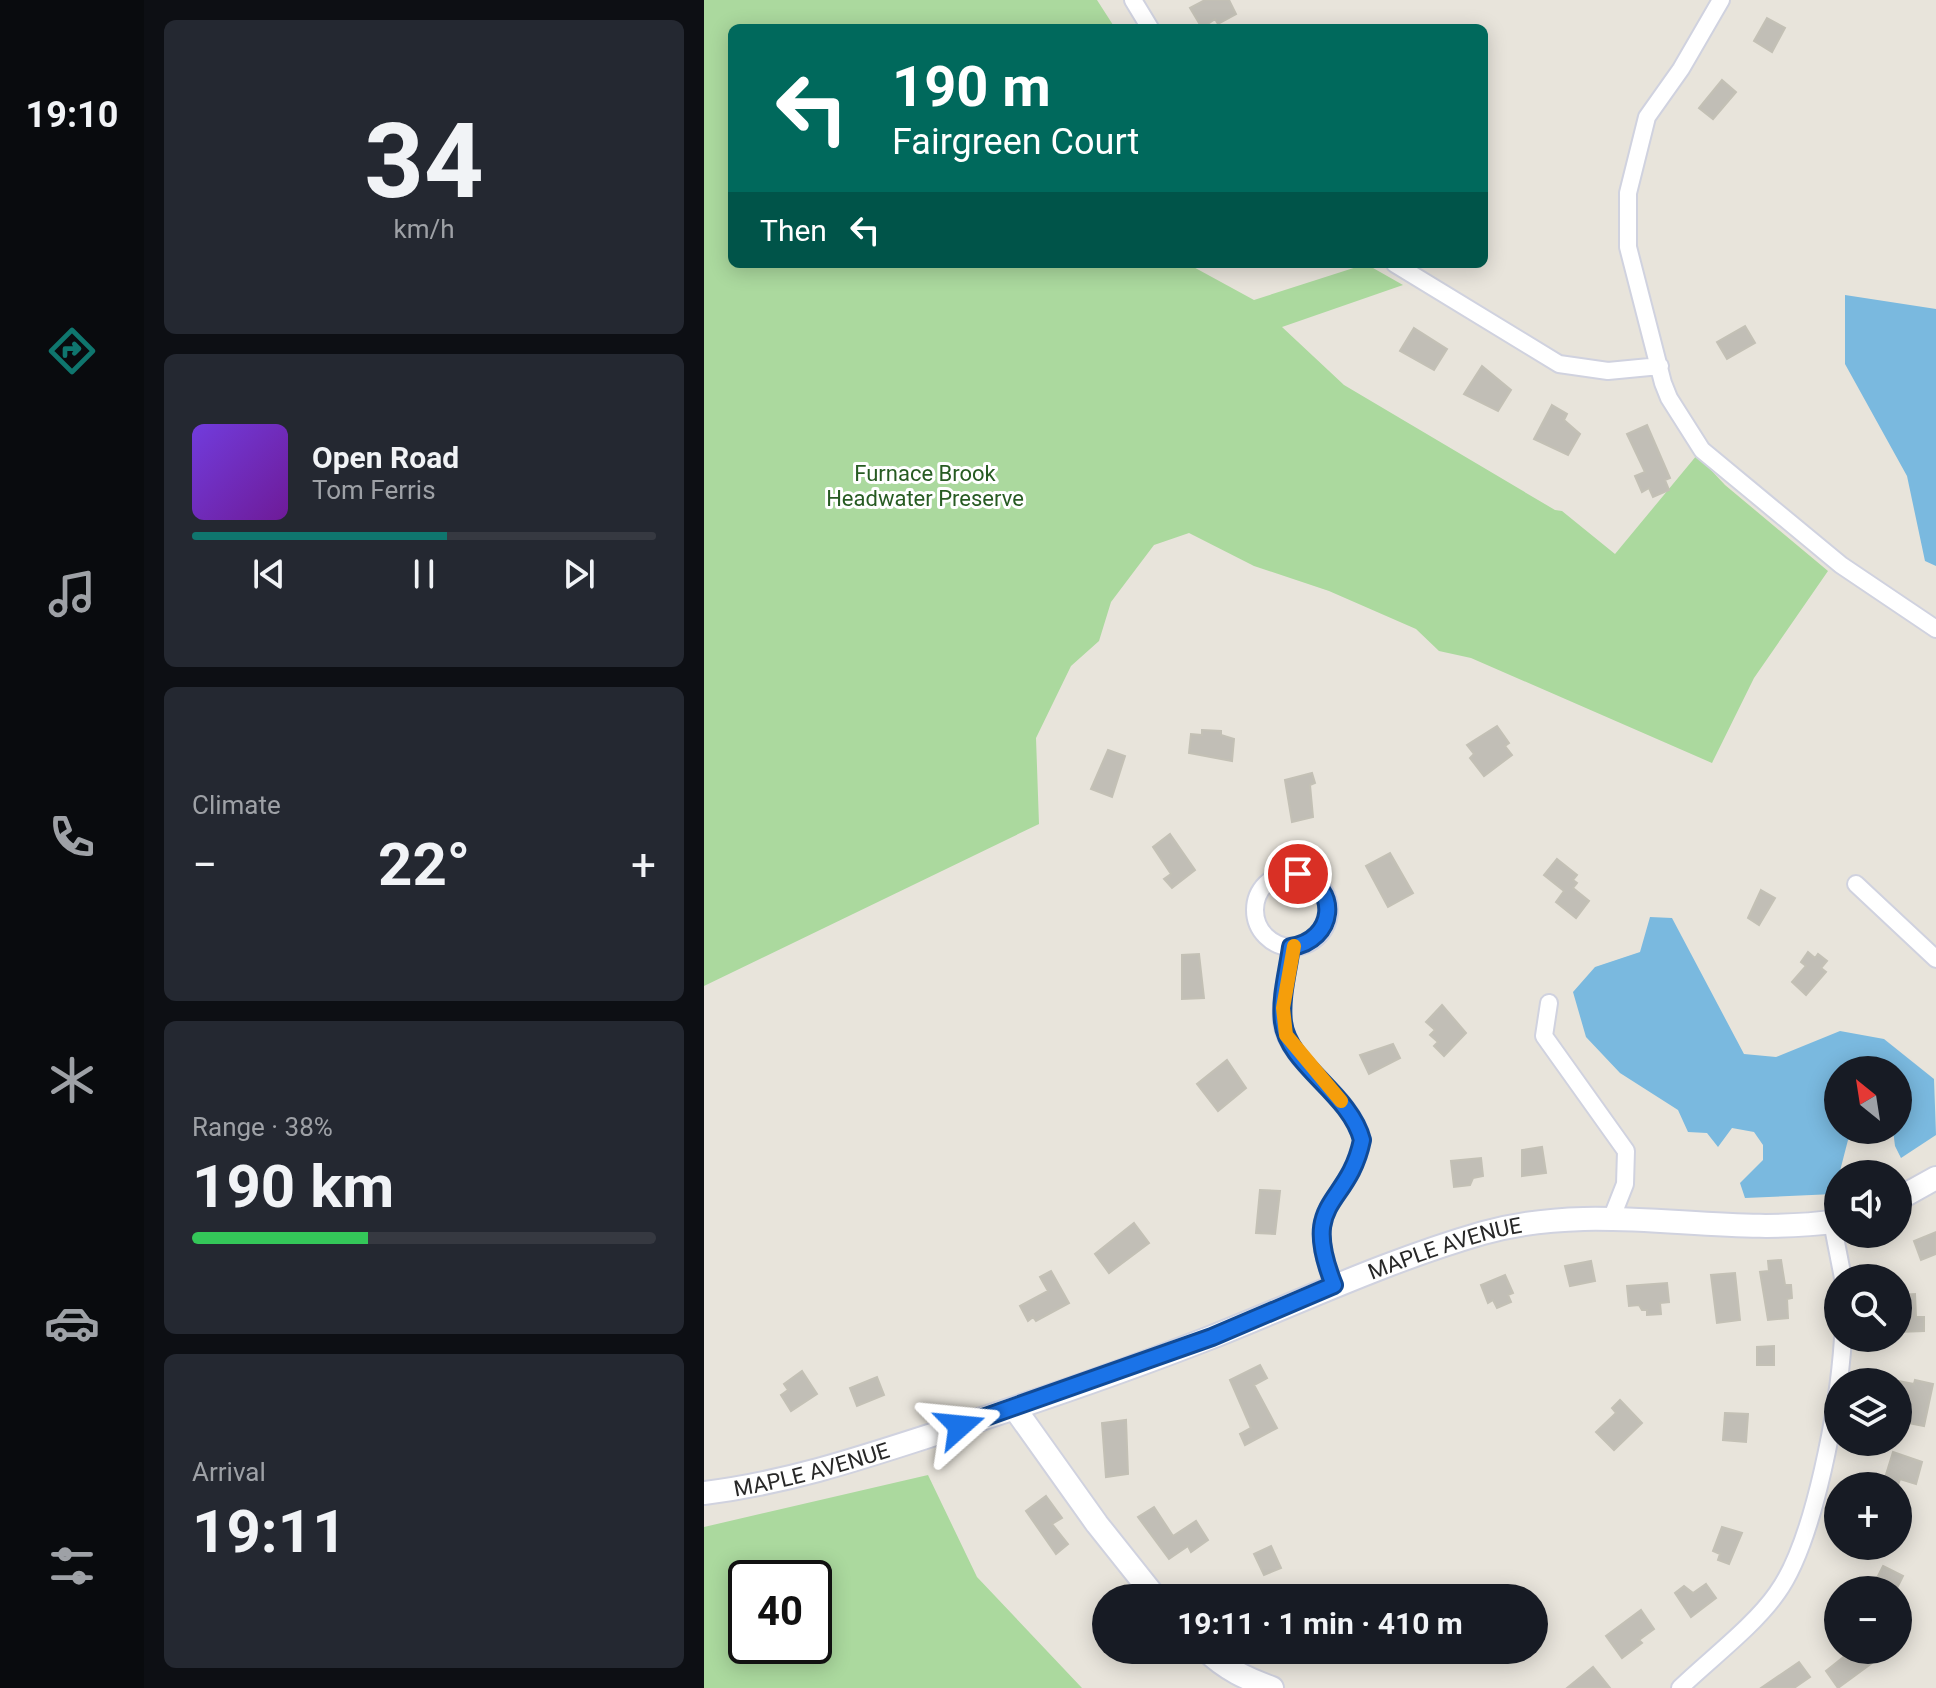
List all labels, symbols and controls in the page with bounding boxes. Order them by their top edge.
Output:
text: 190 m [892,54,1051,120]
icon: left [760,56,864,160]
text: 19:10 [26,94,118,136]
text: 34 [364,101,484,222]
text: Fairgreen Court [892,121,1139,163]
icon: left [843,208,887,252]
text: Then [760,213,827,248]
text: km/h [393,214,455,244]
icon: directions [44,323,100,379]
text: Open Road [312,440,459,475]
park label: Furnace Brook Headwater Preserve [826,461,1024,511]
text: Tom Ferris [312,475,436,505]
icon: previous [247,552,291,596]
icon: pause [402,552,446,596]
icon: next [557,552,601,596]
icon: music [44,566,100,622]
text: Climate [192,790,281,820]
icon: phone [44,809,100,865]
text: 22° [378,829,470,900]
text: − [192,839,217,891]
text: + [631,839,656,891]
pin [1264,840,1332,908]
icon: arrive [1276,852,1320,896]
icon: climate [44,1052,100,1108]
north arrow [1824,1056,1912,1144]
map controls [1824,1056,1912,1664]
text: Range · 38% [192,1112,333,1142]
text: 190 km [192,1151,394,1222]
button: sound [1824,1160,1912,1248]
street label: MAPLE AVENUE [1364,1212,1524,1284]
button: search [1824,1264,1912,1352]
icon: car [44,1295,100,1351]
button: layers [1824,1368,1912,1456]
position arrow [918,1384,1002,1468]
street label: MAPLE AVENUE [732,1437,892,1501]
text: Arrival [192,1457,266,1487]
button: + [1824,1472,1912,1560]
text: 19:11 [192,1496,347,1567]
icon: filters [44,1538,100,1594]
speed limit sign: 40 [728,1560,832,1664]
button: − [1824,1576,1912,1664]
text: 19:11 · 1 min · 410 m [1177,1606,1463,1641]

